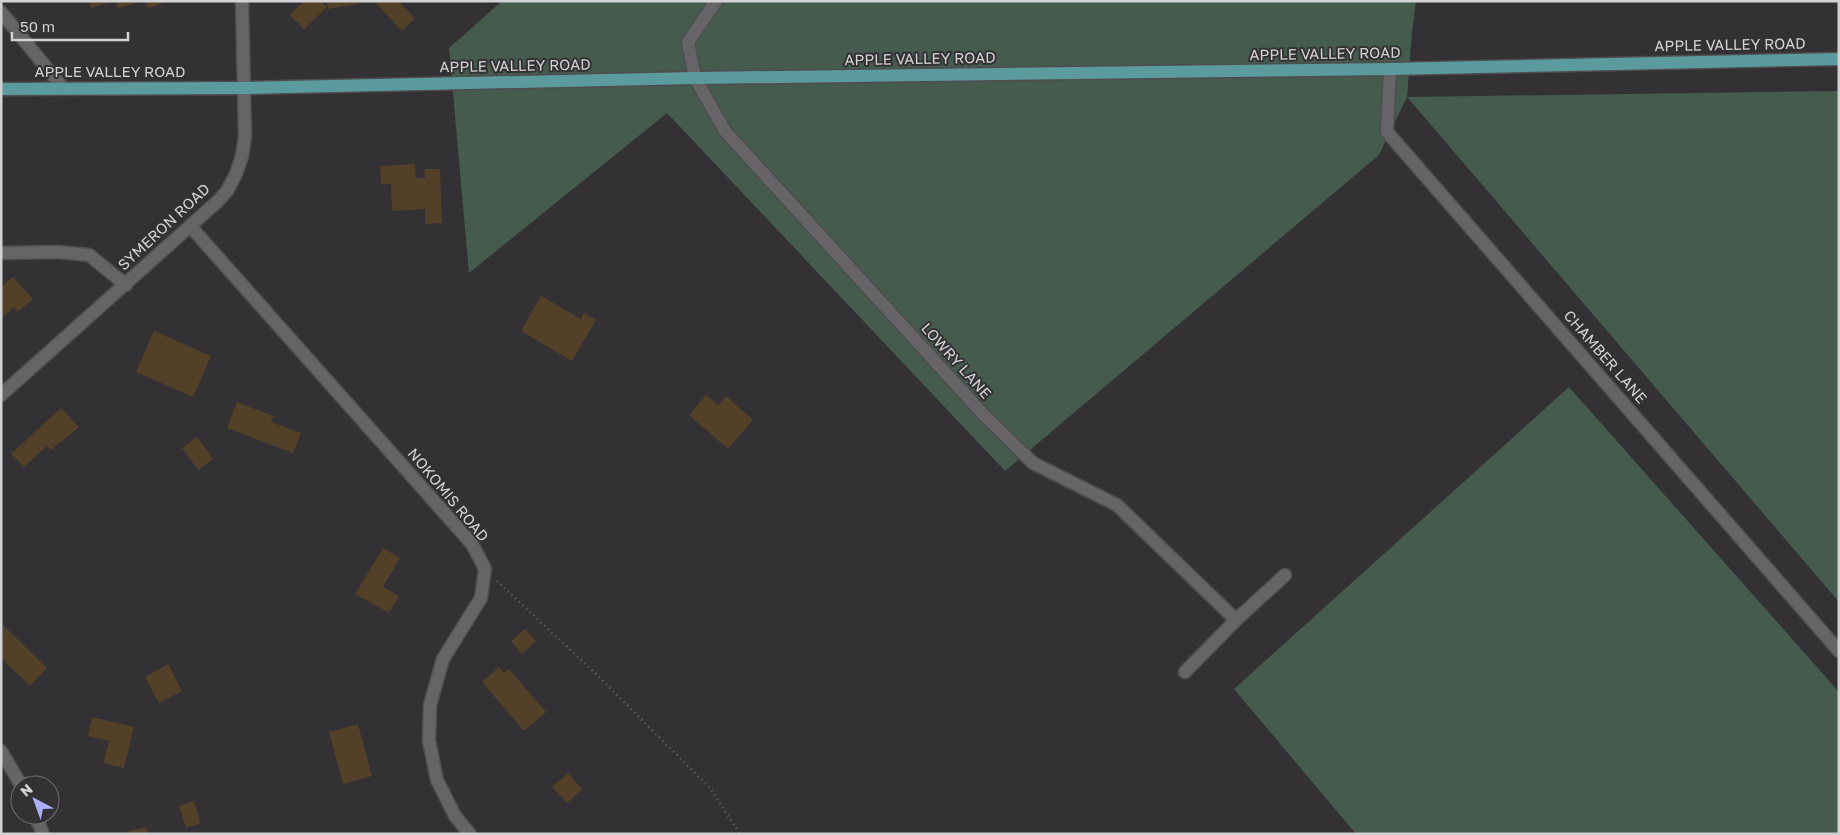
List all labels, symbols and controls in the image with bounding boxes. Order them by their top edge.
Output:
scale bar [12,10,129,42]
text: 50 m [20,17,55,35]
street label: APPLE VALLEY ROAD [1654,34,1806,54]
street label: APPLE VALLEY ROAD [1249,43,1401,63]
street label: APPLE VALLEY ROAD [844,48,996,68]
street label: APPLE VALLEY ROAD [439,55,591,75]
street label: APPLE VALLEY ROAD [34,62,186,80]
street label: SYMERON ROAD [114,179,213,273]
street label: CHAMBER LANE [1560,306,1651,407]
street label: LOWRY LANE [918,319,996,402]
street label: NOKOMIS ROAD [405,444,493,545]
north arrow [10,775,60,825]
text: N [17,780,36,800]

